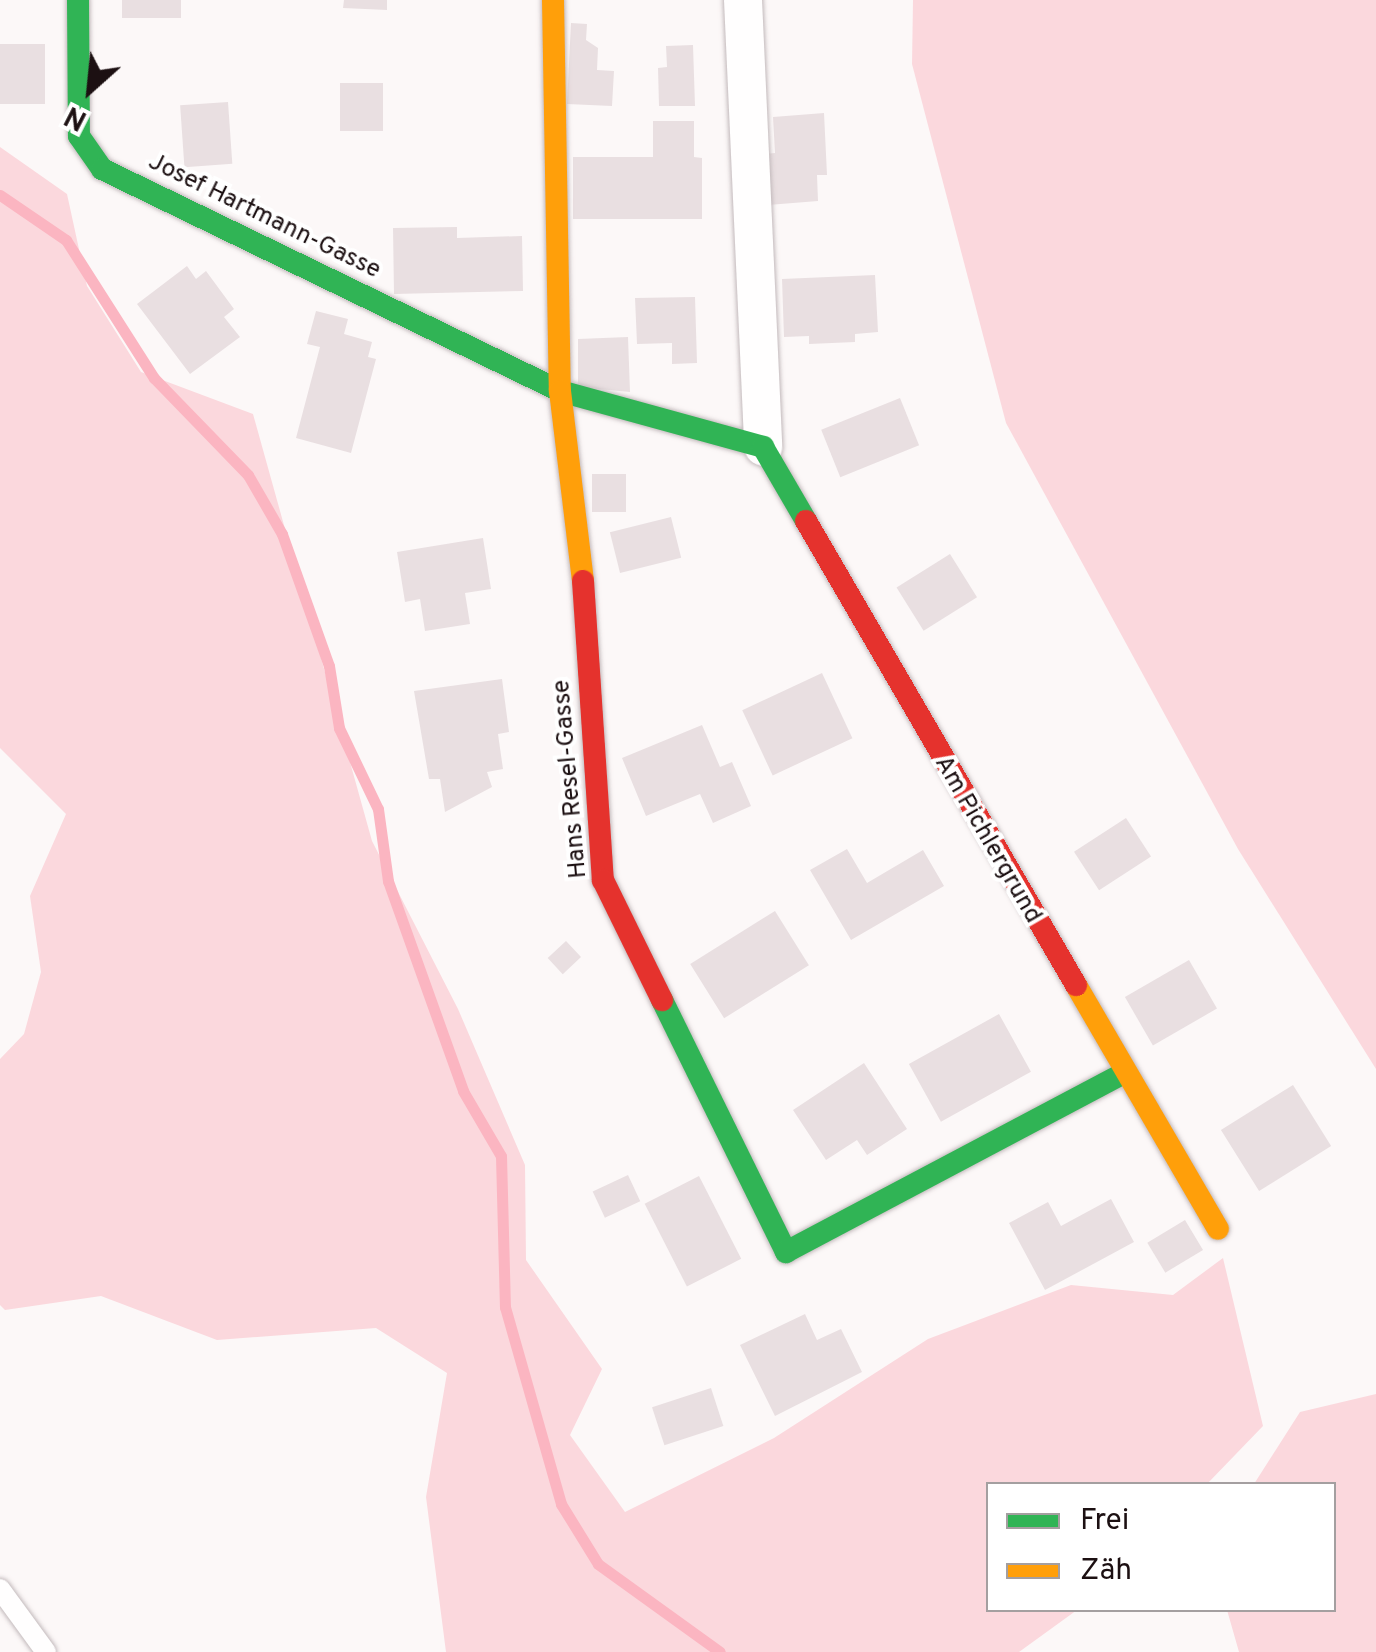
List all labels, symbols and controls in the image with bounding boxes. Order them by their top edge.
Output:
north arrow [40,40,140,140]
text: N [59,96,94,137]
street label: Josef Hartmann-Gasse [143,148,385,286]
street label: Hans Resel-Gasse [547,678,595,880]
street label: Am Pichlergrund [927,751,1047,929]
legend [986,1482,1336,1612]
text: Frei [1080,1503,1129,1540]
text: Zäh [1080,1553,1132,1590]

